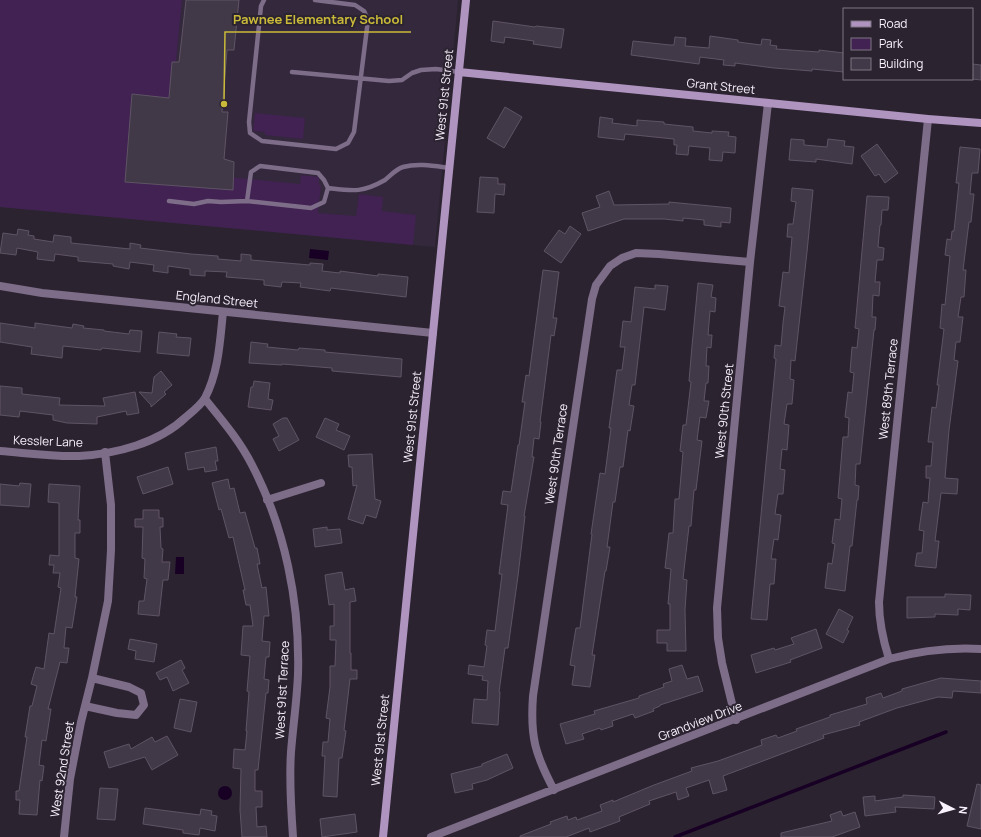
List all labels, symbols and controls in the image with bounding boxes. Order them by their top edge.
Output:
callout: Pawnee Elementary School [225,7,411,32]
legend [843,8,973,80]
text: Pawnee Elementary School [233,10,403,28]
text: Road [879,15,907,32]
text: Park [879,35,904,52]
street label: West 91st Street [431,48,457,142]
text: Building [879,55,923,72]
street label: Grant Street [686,74,756,98]
street label: England Street [175,286,259,312]
street label: West 89th Terrace [874,338,902,440]
street label: West 90th Street [711,362,737,459]
street label: West 91st Street [399,370,425,464]
street label: West 90th Terrace [540,402,572,506]
street label: Kessler Lane [13,431,83,451]
street label: West 91st Terrace [271,640,293,740]
street label: West 91st Street [367,693,393,787]
street label: Grandview Drive [656,697,744,745]
street label: West 92nd Street [46,720,78,818]
north arrow [933,789,973,829]
text: N [956,805,971,815]

